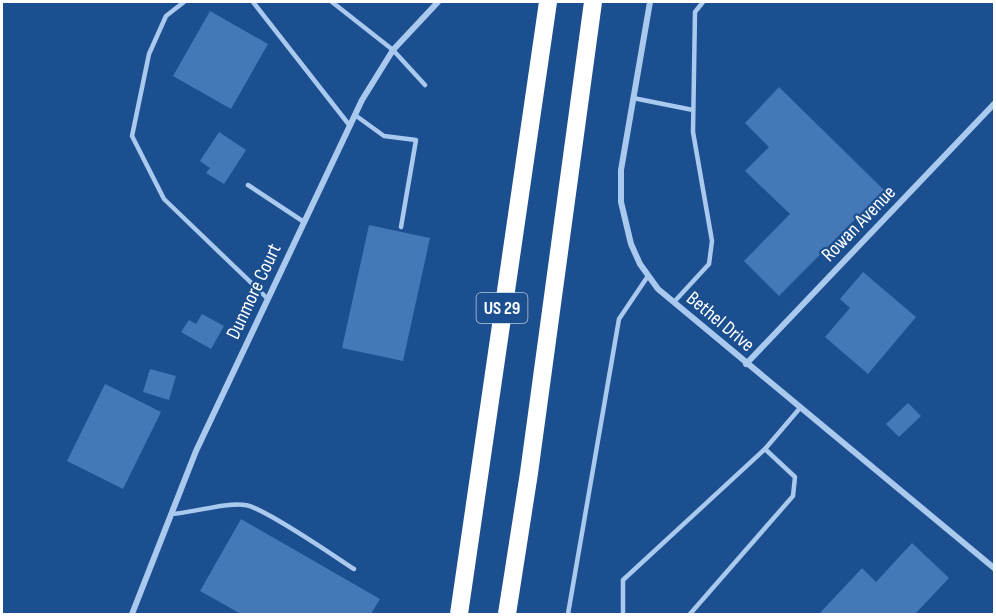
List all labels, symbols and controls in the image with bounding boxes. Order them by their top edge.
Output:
street label: Rowan Avenue [817,181,901,267]
street label: Dunmore Court [221,240,287,343]
street label: Bethel Drive [681,286,759,357]
road number: US 29 [476,293,528,323]

